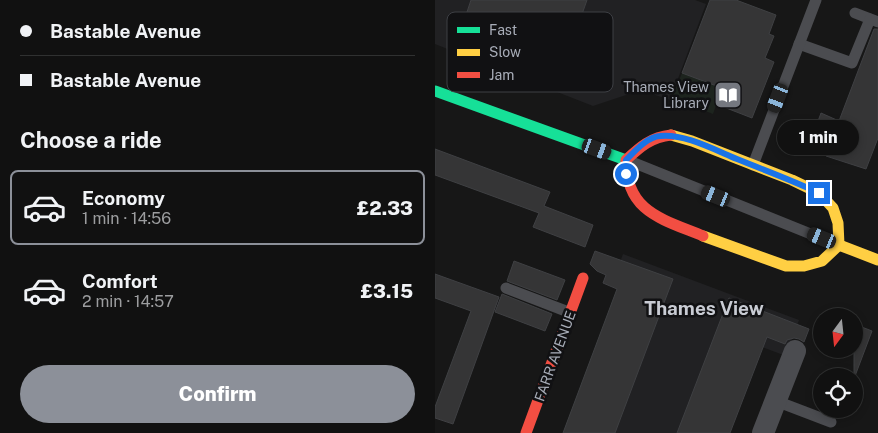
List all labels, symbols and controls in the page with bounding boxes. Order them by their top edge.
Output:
legend [447,12,613,92]
text: Bastable Avenue [50,20,201,42]
text: Fast [489,22,517,38]
text: Slow [489,44,521,60]
text: Jam [489,67,514,83]
text: Bastable Avenue [50,69,201,91]
place label: Thames View Library [623,79,710,111]
library icon: Thames View Library [713,80,743,110]
car [765,81,790,115]
callout: 1 min [778,120,860,156]
text: Choose a ride [20,127,162,153]
text: 1 min [798,128,838,147]
car [580,137,613,161]
route start [615,163,637,185]
route end [808,182,830,204]
car [699,183,732,209]
icon: car [22,185,67,230]
text: Economy [82,187,165,209]
text: £2.33 [357,197,413,219]
text: 1 min · 14:56 [82,209,171,228]
car [805,225,838,251]
icon: car [22,268,67,313]
text: Comfort [82,270,158,292]
text: £3.15 [361,280,413,302]
text: 2 min · 14:57 [82,292,174,311]
district label: Thames View [644,297,764,319]
north arrow [813,308,863,358]
map controls [813,308,863,418]
street label: FARR AVENUE [531,309,579,403]
button: Confirm [20,365,415,423]
button: locate [813,368,863,418]

